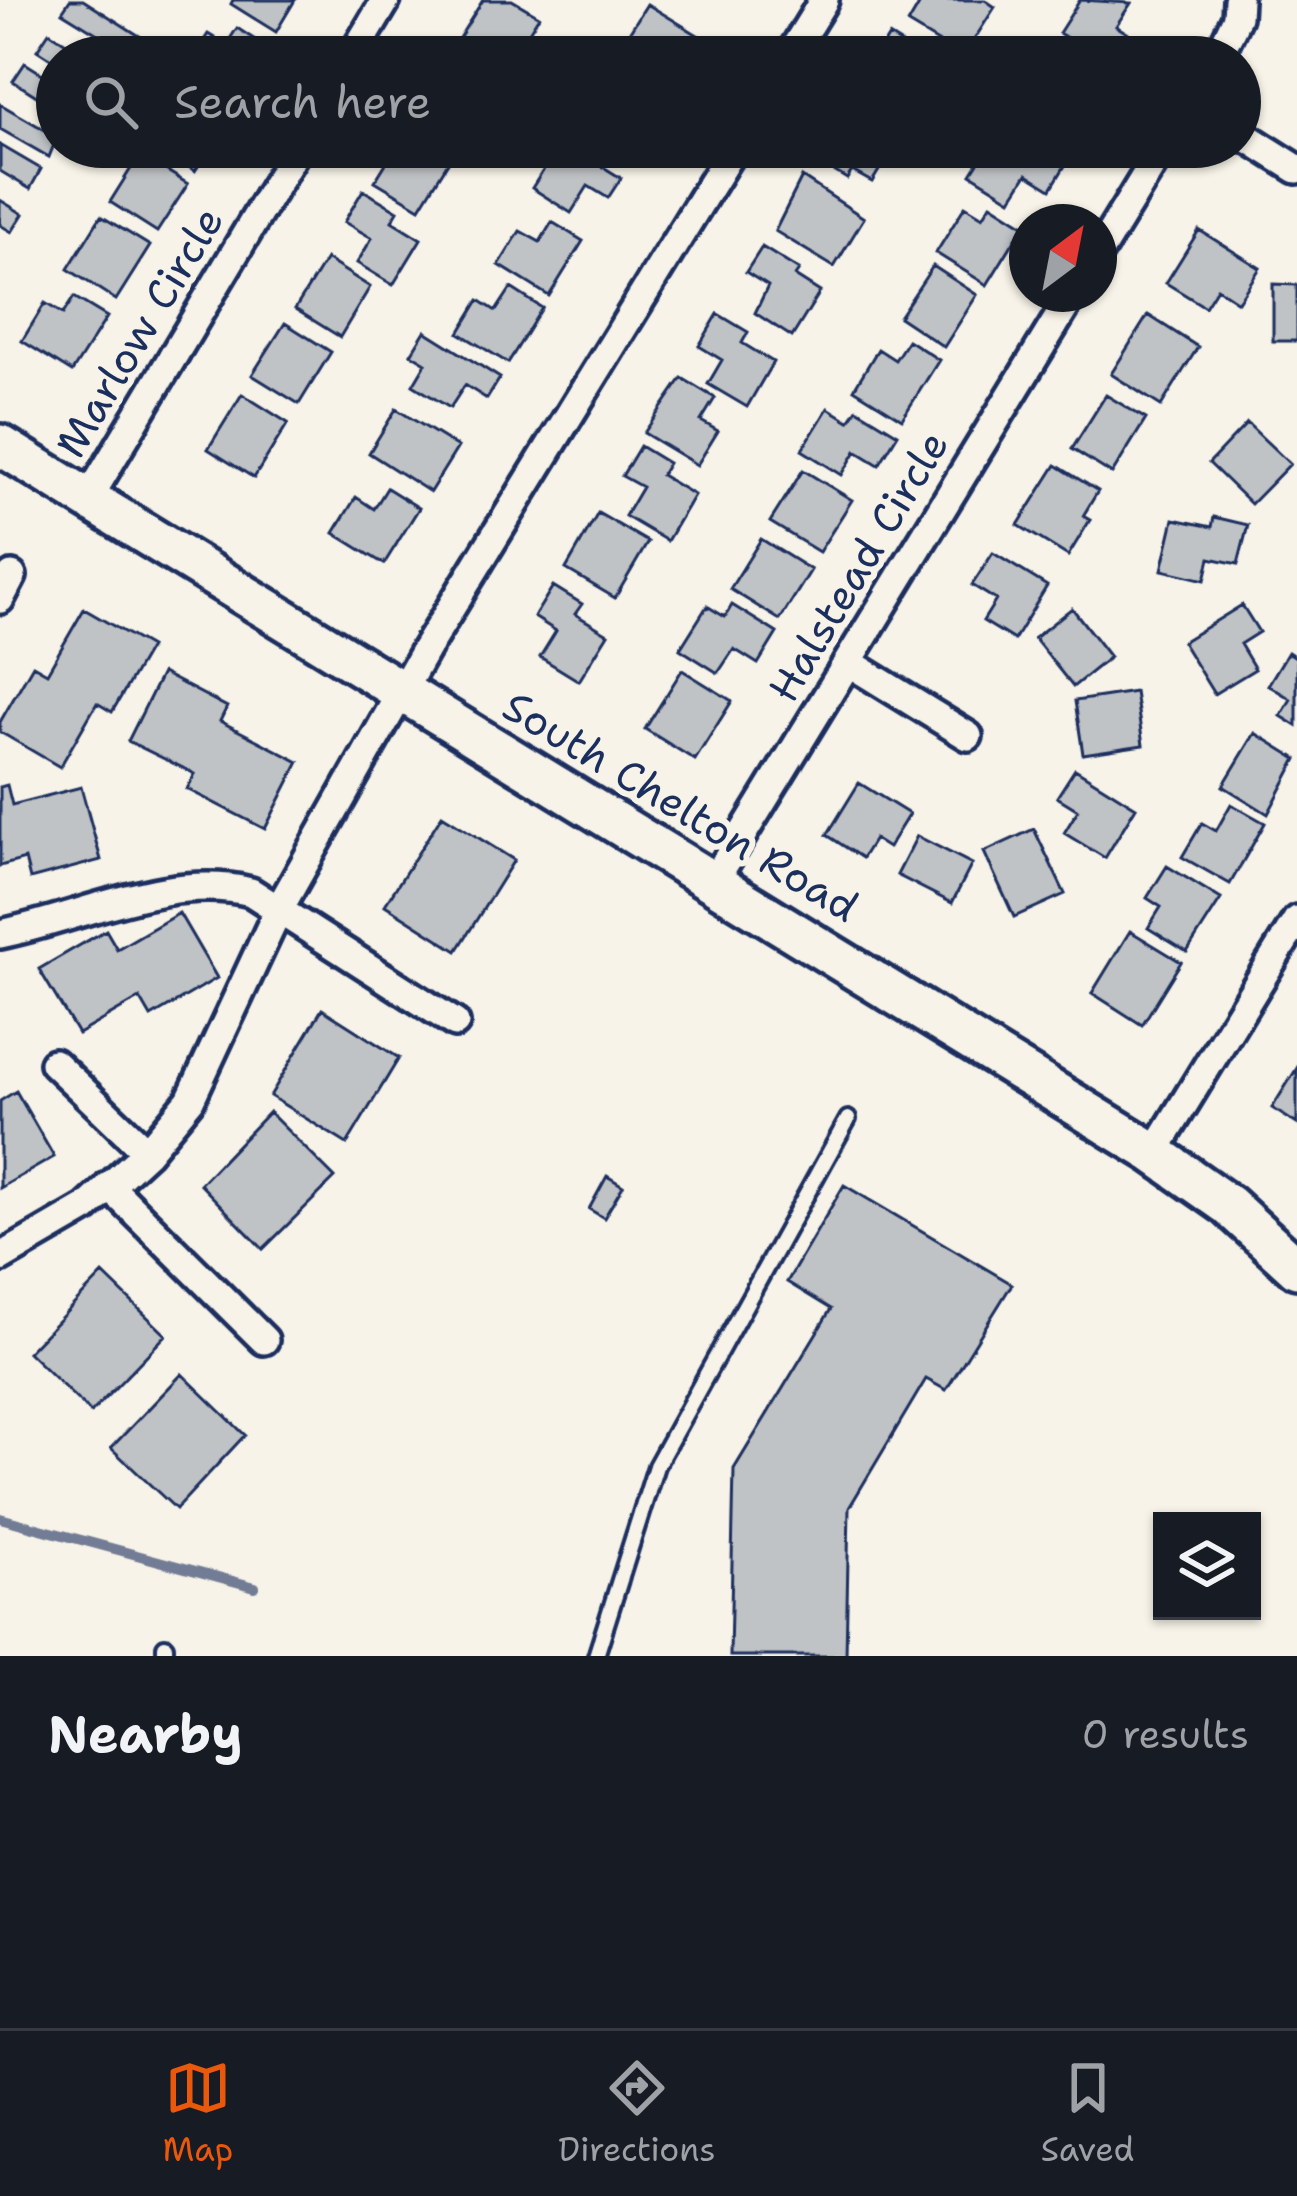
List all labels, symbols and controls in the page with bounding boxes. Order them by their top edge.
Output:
search box [36,36,1261,168]
icon: search [78,69,144,135]
text: Search here [174,72,431,132]
street label: Marlow Circle [42,196,236,468]
north arrow [1009,204,1117,312]
street label: Halstead Circle [755,420,961,712]
street label: South Chelton Road [493,678,869,934]
map controls [1153,1512,1261,1620]
button: layers [1153,1512,1261,1620]
text: Nearby [48,1700,243,1768]
text: 0 results [1082,1708,1249,1760]
tab: Map [163,2055,233,2172]
tab: Directions [558,2055,716,2172]
tab: Saved [1041,2055,1134,2172]

